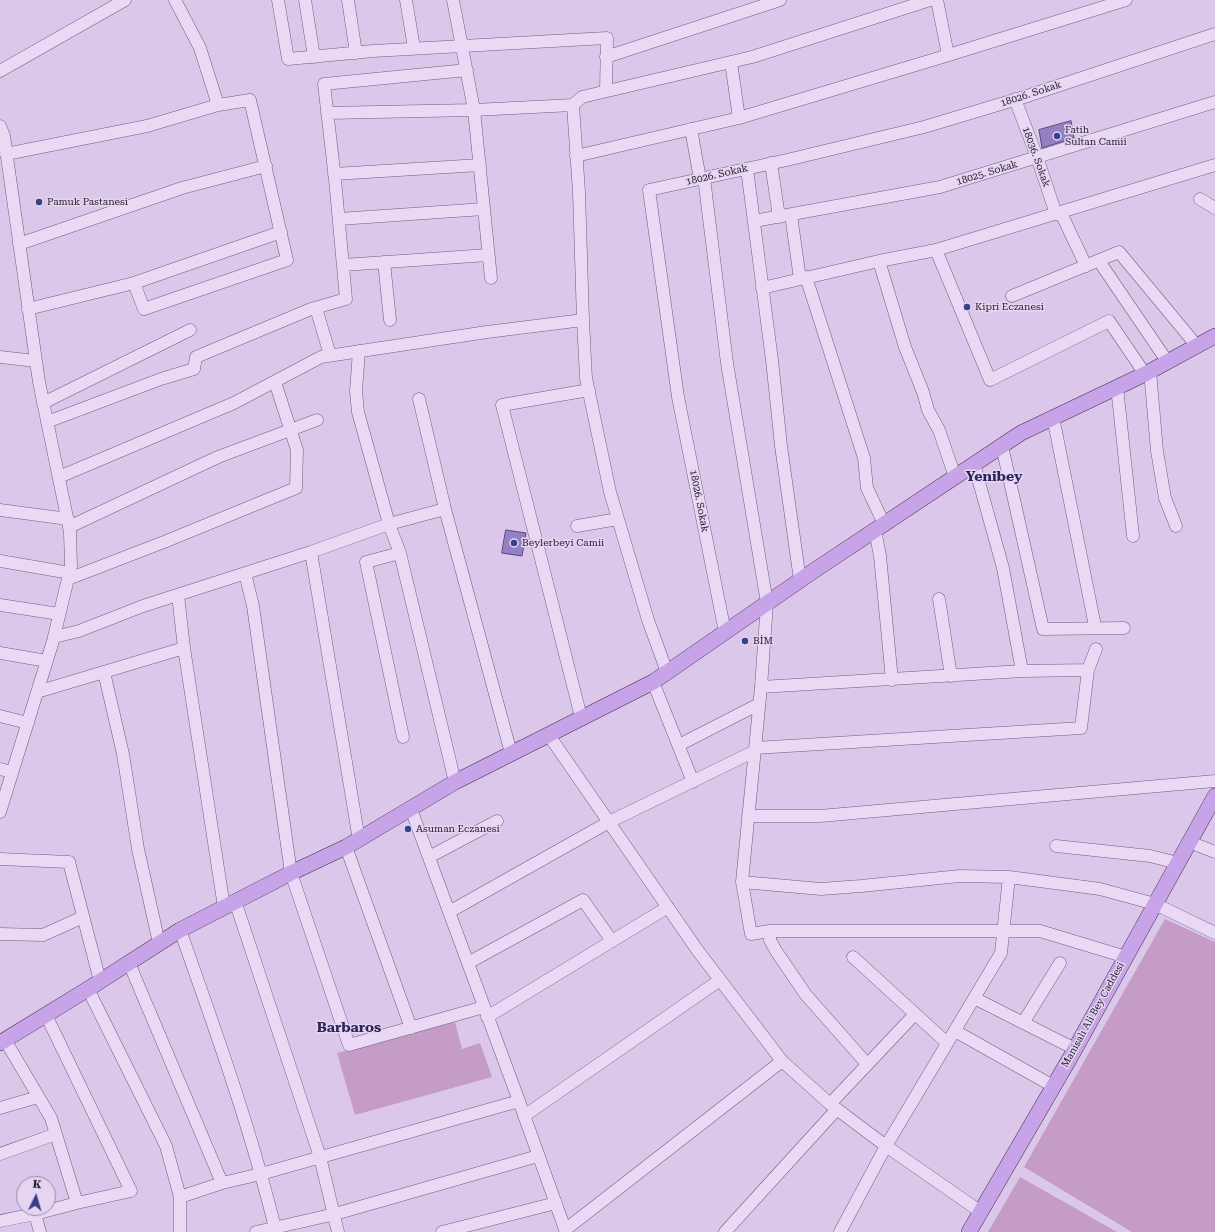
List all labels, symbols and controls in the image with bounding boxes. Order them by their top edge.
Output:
street label: 18026. Sokak [999,79,1063,109]
place label: Fatih Sultan Camii [1065,124,1127,148]
street label: 18036. Sokak [1020,125,1052,189]
marker: Fatih Sultan Camii [1052,131,1062,141]
street label: 18025. Sokak [955,158,1019,188]
street label: 18026. Sokak [685,162,749,188]
place label: Pamuk Pastanesi [47,196,128,208]
marker: Pamuk Pastanesi [34,197,44,207]
place label: Kipri Eczanesi [975,301,1044,313]
marker: Kipri Eczanesi [962,302,972,312]
street label: 18026. Sokak [687,469,711,533]
district label: Yenibey [966,469,1022,485]
place label: Beylerbeyi Camii [522,537,604,549]
marker: Beylerbeyi Camii [509,538,519,548]
place label: BİM [753,635,773,647]
marker: BİM [740,636,750,646]
place label: Asuman Eczanesi [416,823,500,835]
marker: Asuman Eczanesi [403,824,413,834]
street label: Manisalı Ali Bey Caddesi [1059,960,1127,1070]
district label: Barbaros [317,1020,381,1036]
north arrow [16,1176,56,1216]
text: K [32,1178,42,1191]

